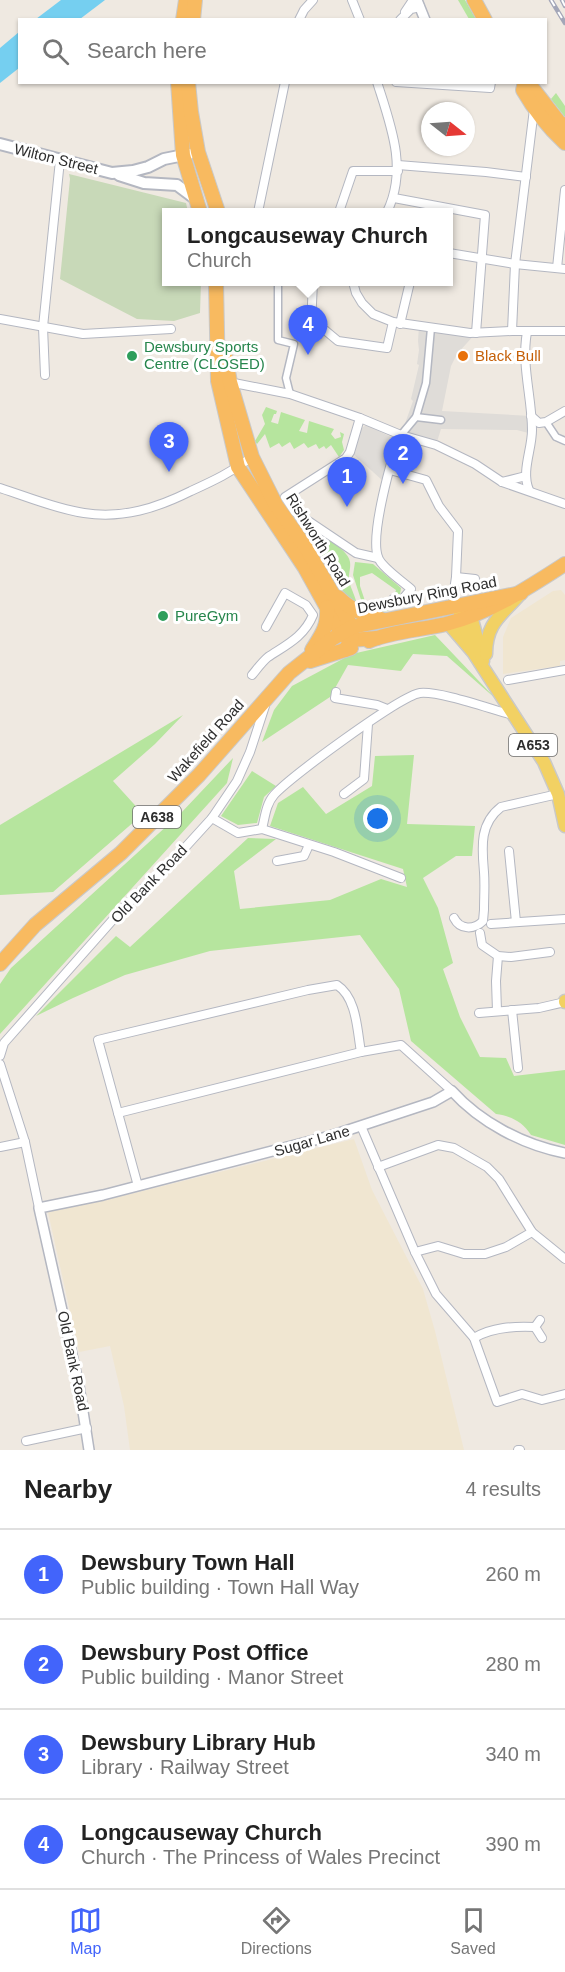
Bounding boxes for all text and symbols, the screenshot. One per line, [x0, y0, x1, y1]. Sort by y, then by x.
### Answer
search box [18, 18, 547, 84]
icon: search [39, 35, 72, 68]
text: Search here [87, 38, 207, 63]
north arrow [421, 102, 475, 156]
street label: Wilton Street [12, 140, 101, 177]
popup [162, 208, 453, 286]
text: Longcauseway Church [187, 223, 428, 248]
text: Church [187, 249, 252, 271]
pin: 4 [288, 306, 328, 355]
place label: Dewsbury Sports Centre (CLOSED) [144, 338, 265, 372]
place label: Black Bull [475, 347, 541, 364]
marker: Dewsbury Sports Centre (CLOSED) [125, 349, 139, 363]
marker: Black Bull [456, 349, 470, 363]
pin: 3 [150, 422, 188, 472]
pin: 2 [384, 434, 422, 484]
pin: 1 [328, 458, 366, 507]
street label: Rishworth Road [283, 490, 354, 589]
street label: Dewsbury Ring Road [356, 573, 498, 616]
place label: PureGym [175, 607, 238, 624]
marker: PureGym [156, 609, 170, 623]
street label: Wakefield Road [164, 696, 247, 785]
road number: A653 [509, 734, 557, 756]
your location [363, 804, 392, 833]
road number: A638 [133, 806, 181, 828]
street label: Old Bank Road [107, 841, 190, 926]
street label: Sugar Lane [272, 1122, 351, 1159]
street label: Old Bank Road [55, 1309, 92, 1412]
text: Nearby [24, 1474, 112, 1504]
text: 4 results [465, 1478, 541, 1500]
text: Dewsbury Town Hall [81, 1550, 295, 1575]
text: 1 [38, 1563, 49, 1585]
text: 260 m [485, 1563, 541, 1585]
text: Public building · Town Hall Way [81, 1576, 359, 1598]
text: Dewsbury Post Office [81, 1640, 308, 1665]
text: 2 [38, 1653, 49, 1675]
text: 280 m [485, 1653, 541, 1675]
text: Public building · Manor Street [81, 1666, 343, 1688]
text: Dewsbury Library Hub [81, 1730, 316, 1755]
text: 3 [38, 1743, 49, 1765]
text: 340 m [485, 1743, 541, 1765]
text: Library · Railway Street [81, 1756, 289, 1778]
text: Longcauseway Church [81, 1820, 322, 1845]
text: 4 [38, 1833, 49, 1855]
text: 390 m [485, 1833, 541, 1855]
text: Church · The Princess of Wales Precinct [81, 1846, 440, 1868]
tab: Map [69, 1904, 102, 1958]
tab: Directions [241, 1904, 312, 1958]
tab: Saved [450, 1904, 496, 1958]

